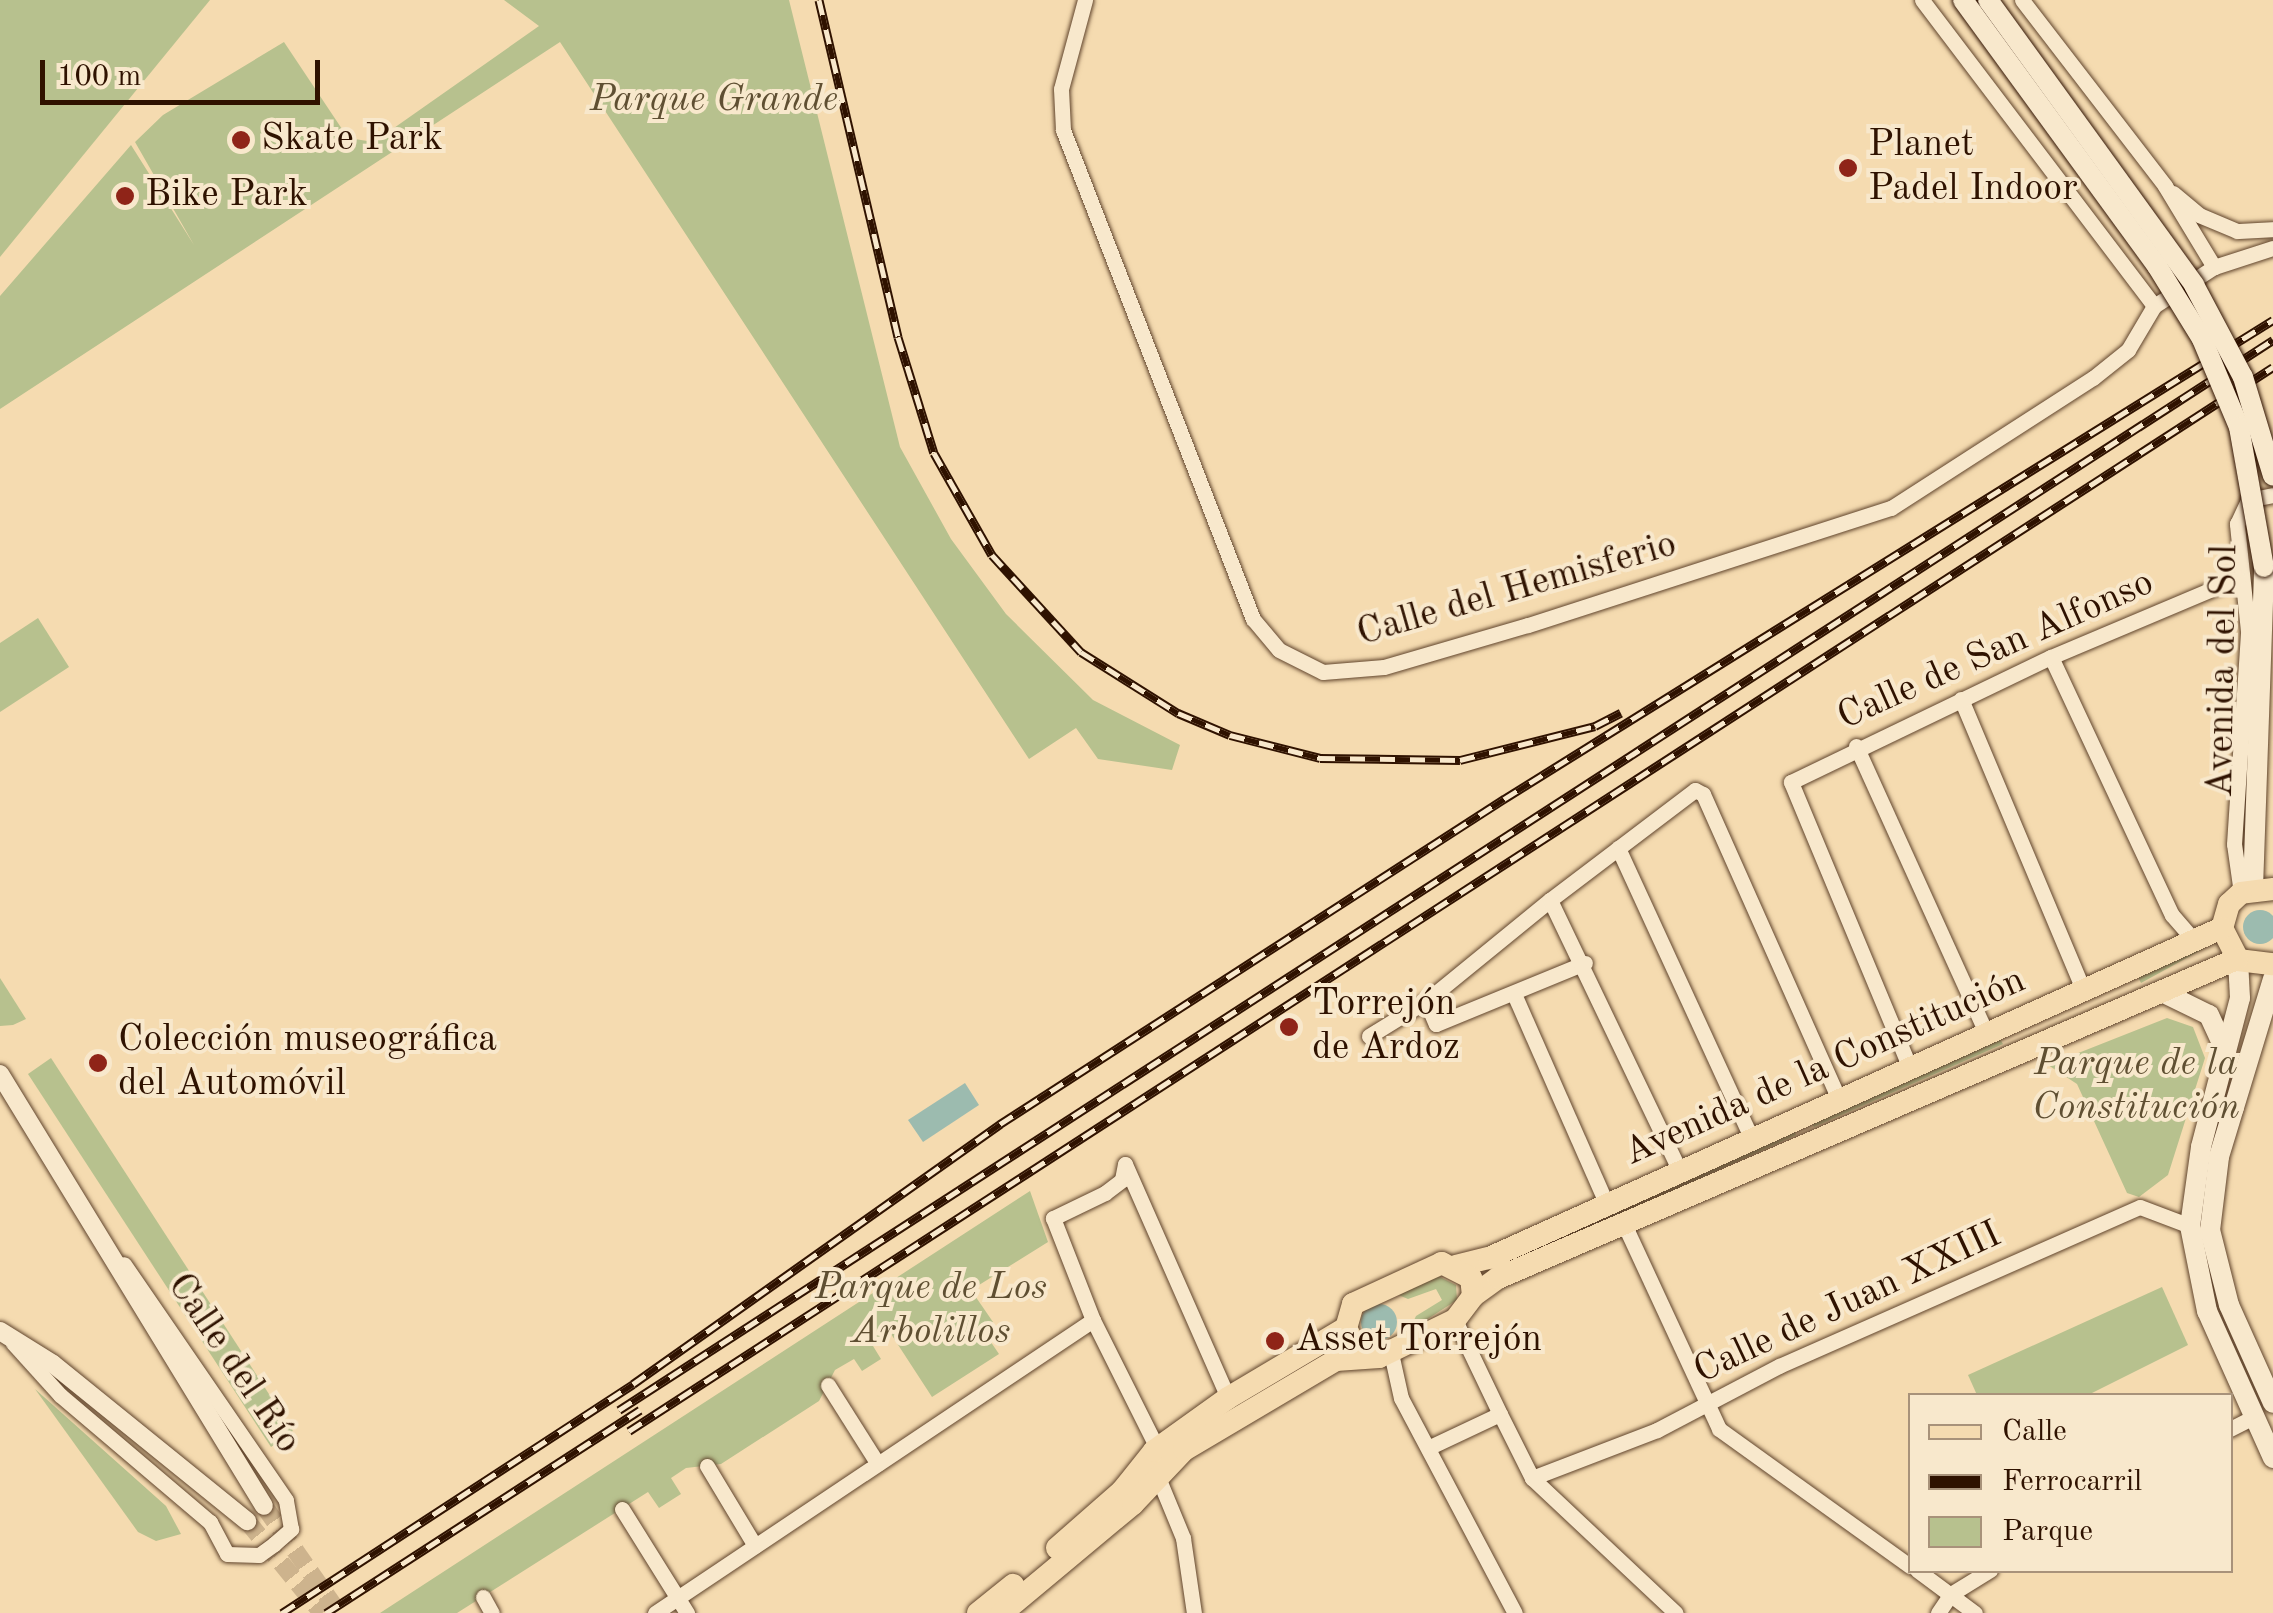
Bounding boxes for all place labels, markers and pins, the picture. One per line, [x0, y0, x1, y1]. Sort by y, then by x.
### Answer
place label: Skate Park [261, 117, 443, 163]
place label: Planet Padel Indoor [1868, 123, 2078, 212]
marker: Skate Park [230, 129, 252, 151]
marker: Planet Padel Indoor [1837, 157, 1859, 179]
place label: Bike Park [145, 173, 308, 219]
marker: Bike Park [114, 185, 136, 207]
place label: Torrejón de Ardoz [1312, 982, 1460, 1072]
marker: Torrejón de Ardoz [1276, 1014, 1302, 1040]
place label: Colección museográfica del Automóvil [118, 1018, 497, 1108]
marker: Colección museográfica del Automóvil [87, 1052, 109, 1074]
place label: Asset Torrejón [1295, 1318, 1542, 1364]
marker: Asset Torrejón [1264, 1330, 1286, 1352]

